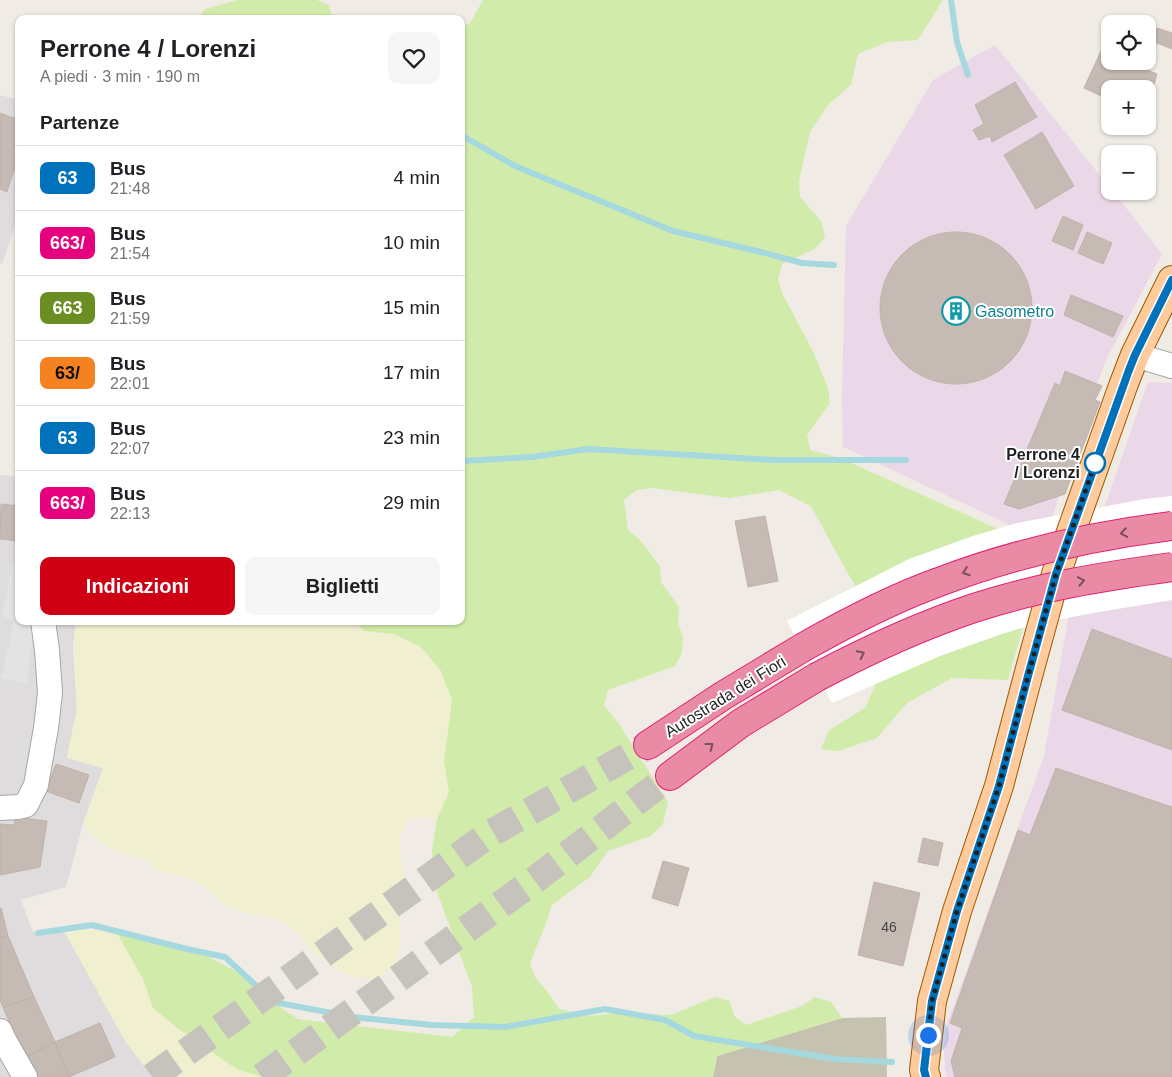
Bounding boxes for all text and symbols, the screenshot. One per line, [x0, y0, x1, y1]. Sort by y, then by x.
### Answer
map controls [1101, 15, 1156, 200]
button: locate [1101, 15, 1156, 70]
button: heart [388, 32, 440, 84]
text: Perrone 4 / Lorenzi [40, 35, 256, 62]
text: A piedi · 3 min · 190 m [40, 68, 200, 85]
button: + [1101, 80, 1156, 135]
text: Partenze [40, 112, 119, 133]
button: − [1101, 145, 1156, 200]
text: Bus [110, 158, 146, 179]
text: 4 min [394, 167, 440, 188]
text: 63 [57, 168, 78, 188]
text: 21:48 [110, 180, 150, 197]
text: Bus [110, 223, 146, 244]
text: 10 min [383, 232, 440, 253]
text: 663/ [50, 233, 85, 253]
text: 21:54 [110, 245, 150, 262]
text: Bus [110, 288, 146, 309]
building icon: Gasometro [941, 296, 971, 326]
text: 15 min [383, 297, 440, 318]
text: 663 [52, 298, 83, 318]
place label: Gasometro [975, 303, 1054, 320]
text: 21:59 [110, 310, 150, 327]
text: Bus [110, 353, 146, 374]
text: 17 min [383, 362, 440, 383]
text: 63/ [55, 363, 80, 383]
text: 22:01 [110, 375, 150, 392]
text: Bus [110, 418, 146, 439]
text: 23 min [383, 427, 440, 448]
text: 63 [57, 428, 78, 448]
text: 22:07 [110, 440, 150, 457]
place label: Perrone 4 / Lorenzi [1006, 446, 1080, 481]
marker: Perrone 4 / Lorenzi [1084, 452, 1106, 474]
text: Bus [110, 483, 146, 504]
text: 29 min [383, 492, 440, 513]
text: 663/ [50, 493, 85, 513]
text: 22:13 [110, 505, 150, 522]
one-way arrow [1119, 527, 1128, 537]
button: Indicazioni [40, 557, 235, 615]
button: Biglietti [245, 557, 440, 615]
one-way arrow [963, 566, 971, 576]
one-way arrow [1076, 577, 1085, 587]
one-way arrow [856, 650, 865, 660]
street label: Autostrada dei Fiori [662, 652, 789, 740]
one-way arrow [704, 744, 713, 752]
house number: 46 [881, 919, 897, 935]
your location [916, 1023, 941, 1048]

